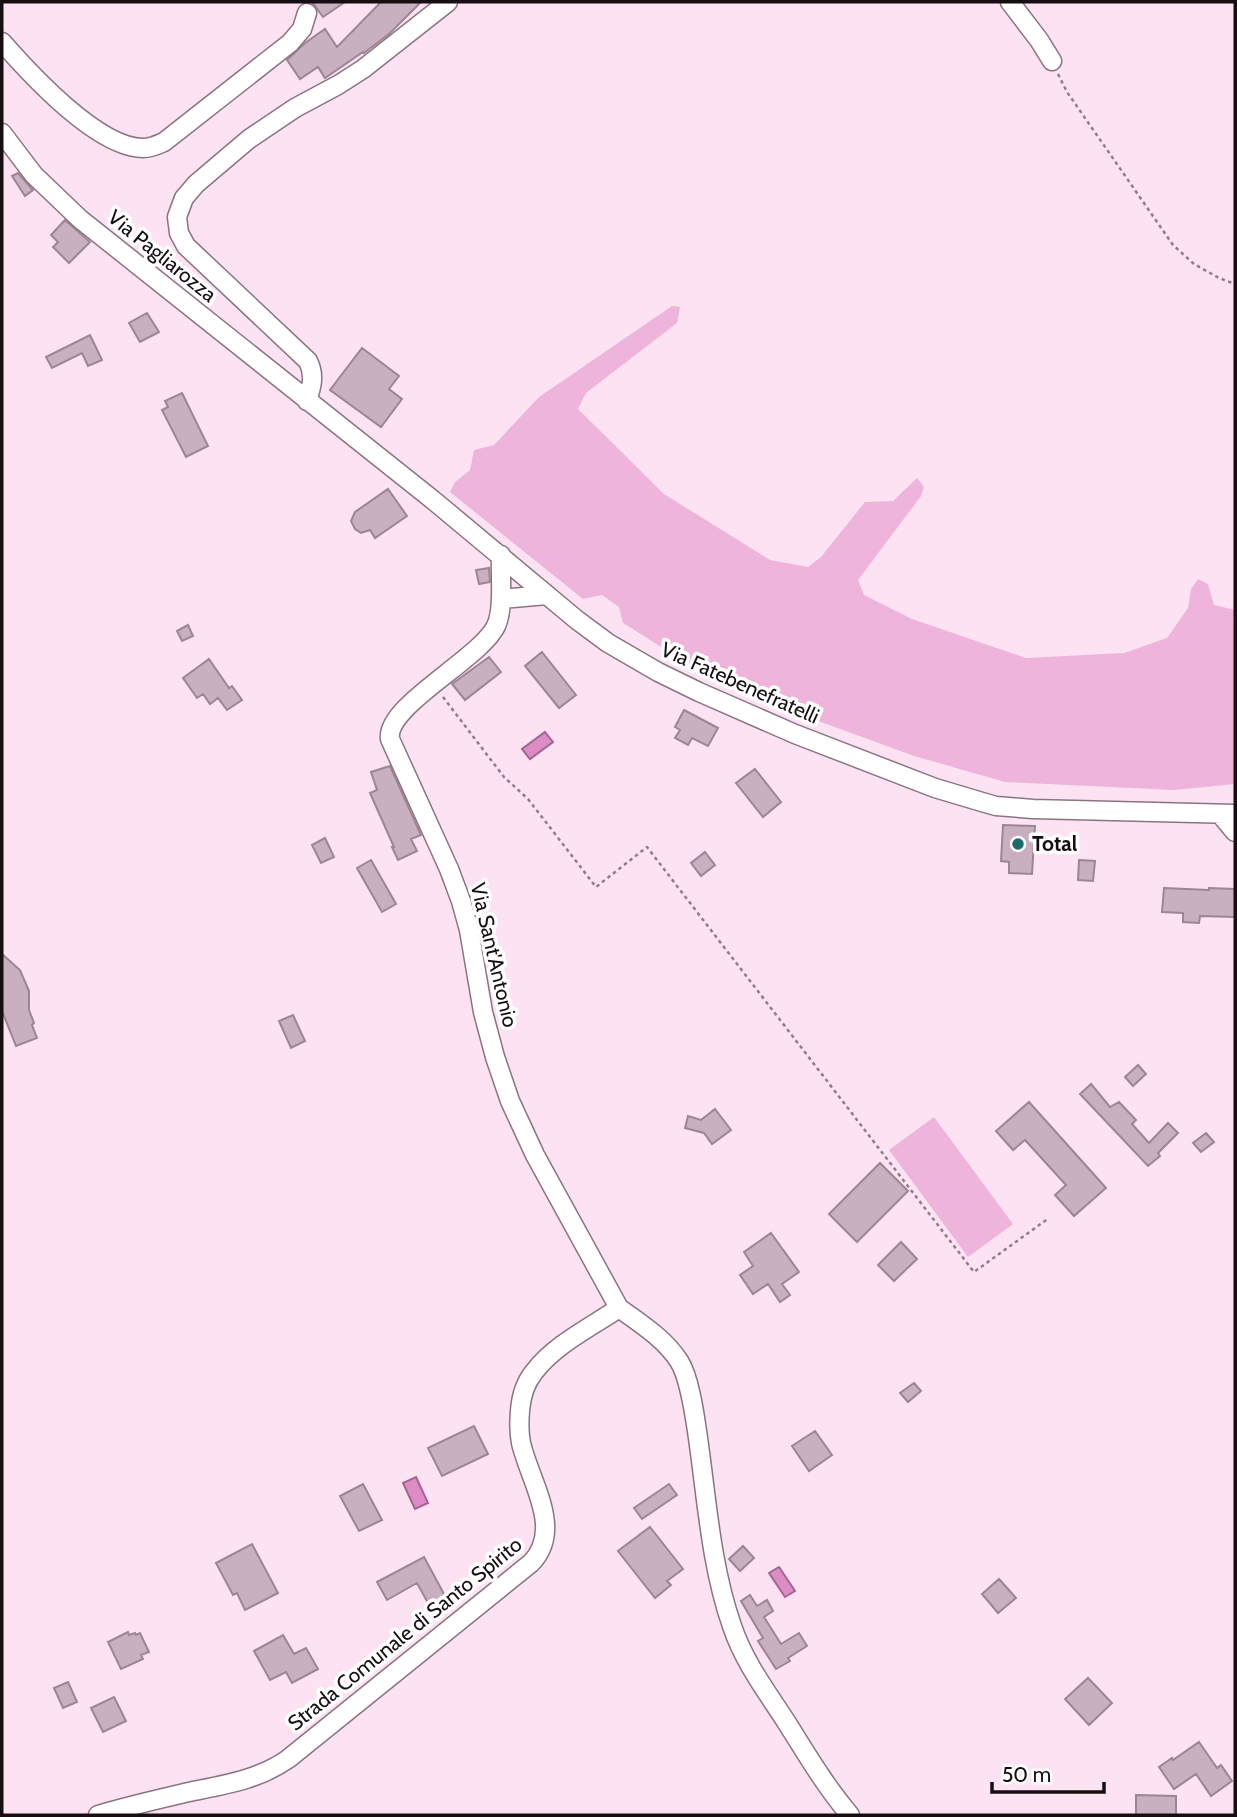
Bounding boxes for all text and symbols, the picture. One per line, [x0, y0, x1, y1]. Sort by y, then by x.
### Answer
street label: Via Pagliarozza [103, 204, 222, 307]
street label: Via Fatebenefratelli [657, 636, 823, 729]
place label: Total [1032, 831, 1078, 856]
marker: Total [1010, 836, 1026, 852]
street label: Via Sant'Antonio [466, 880, 523, 1030]
street label: Strada Comunale di Santo Spirito [283, 1531, 527, 1736]
scale bar [992, 1750, 1104, 1794]
text: 50 m [1002, 1762, 1051, 1787]

